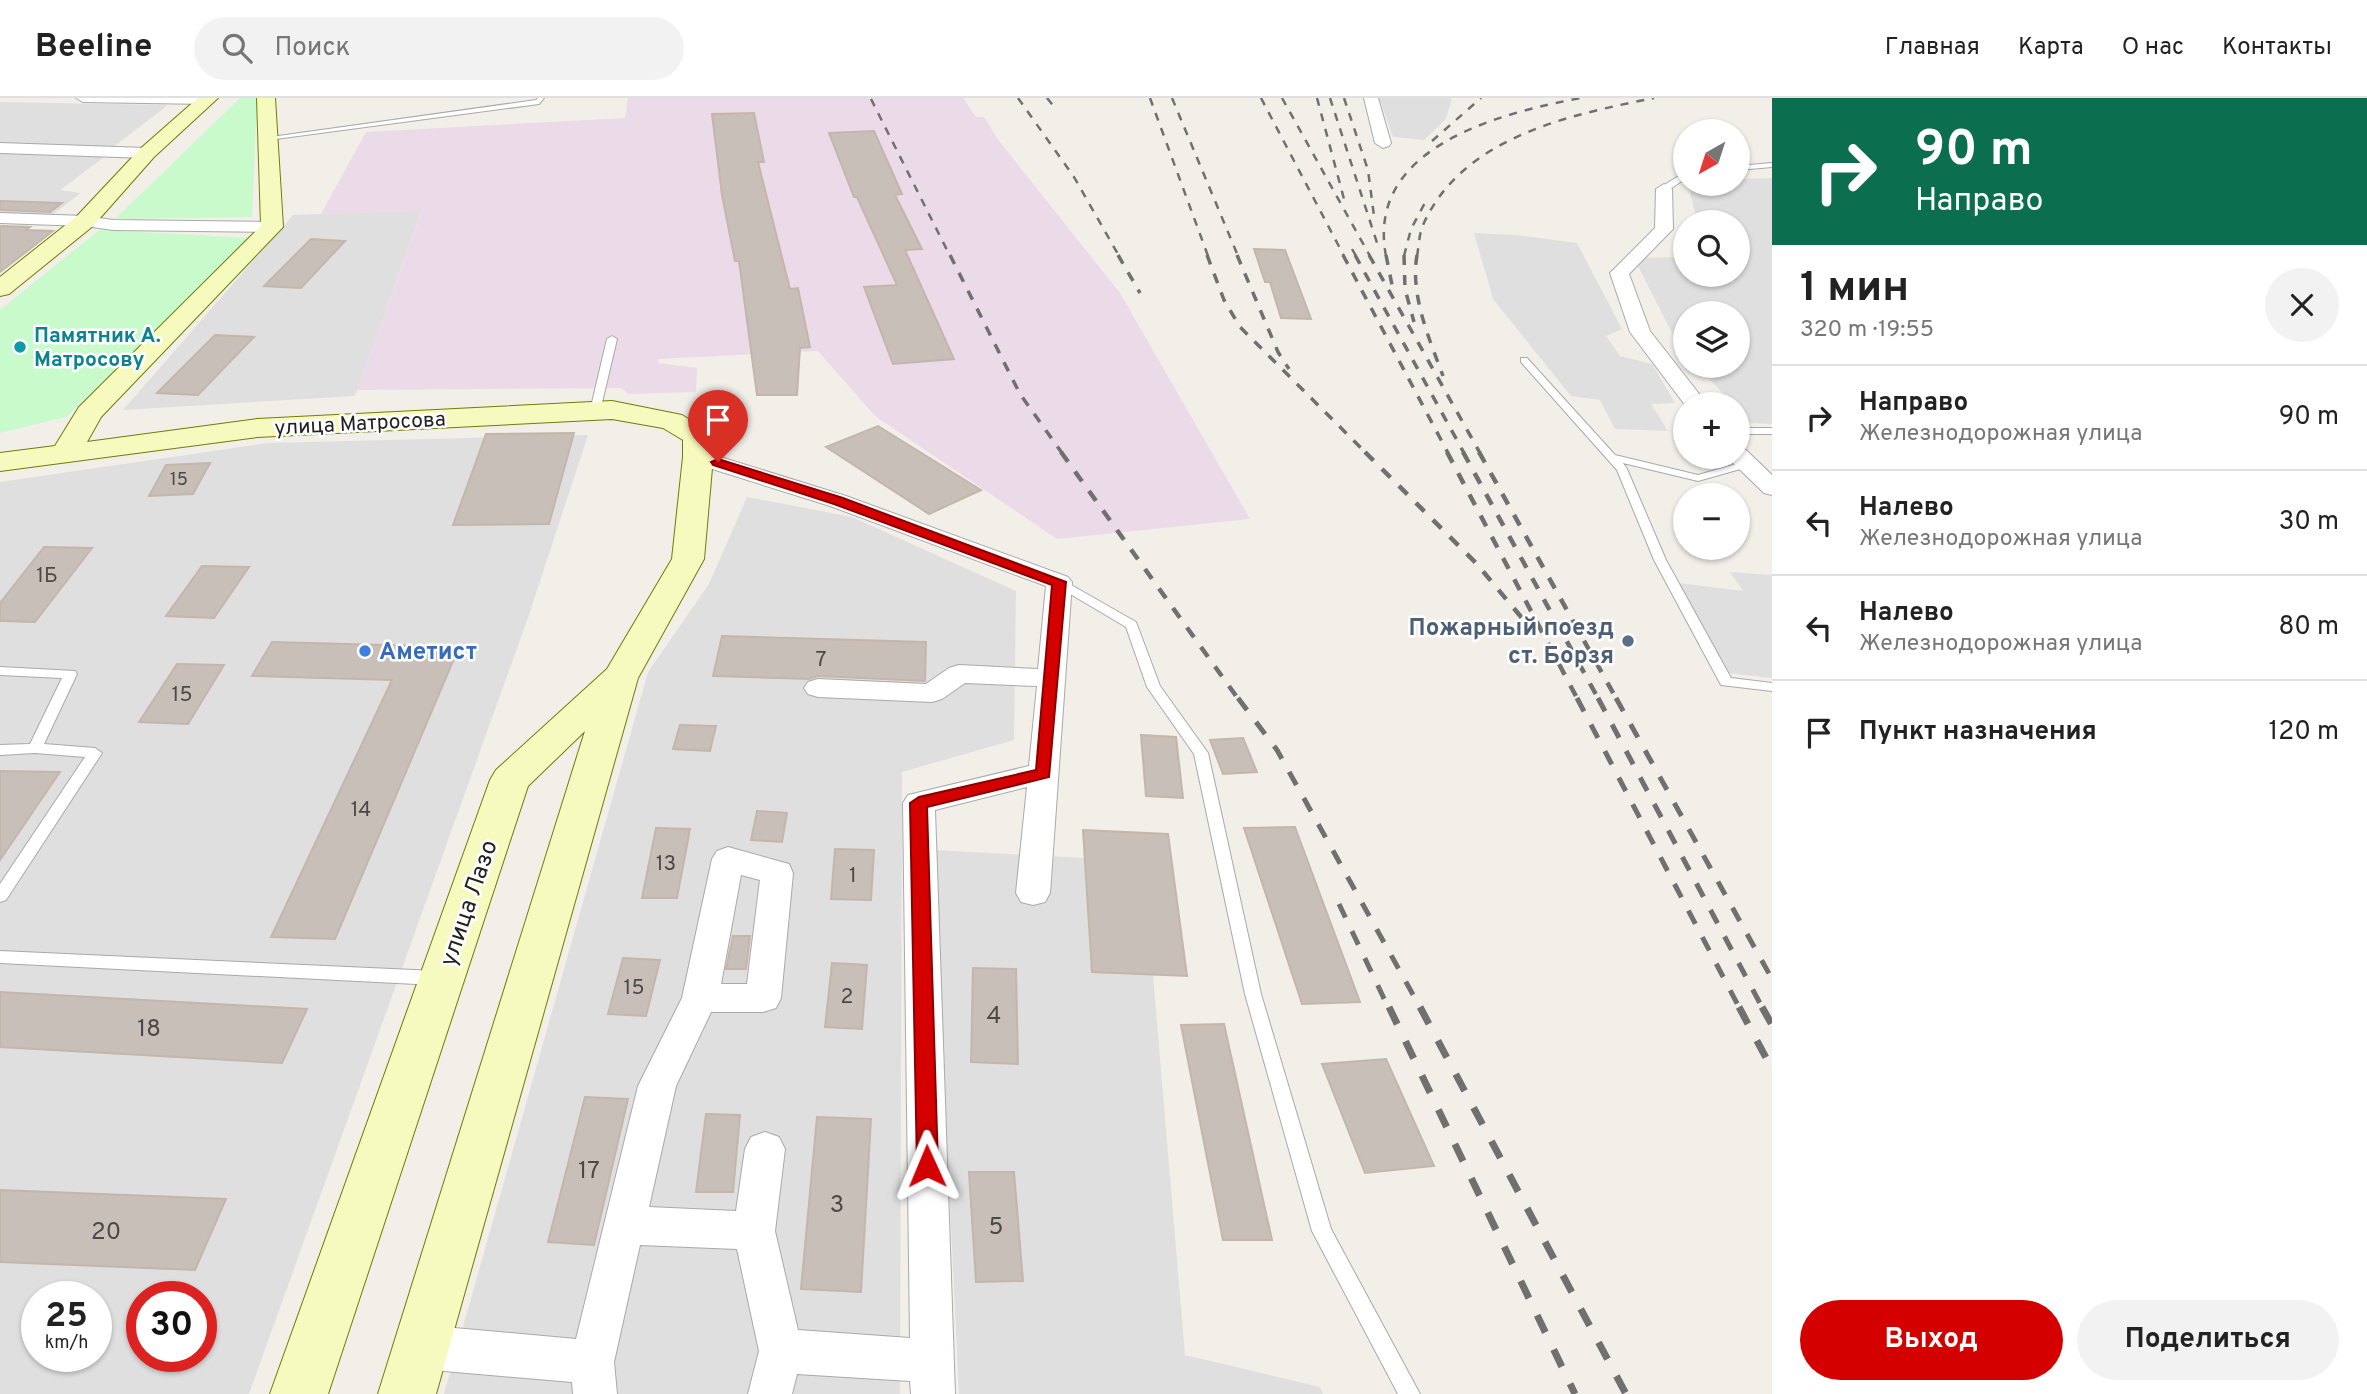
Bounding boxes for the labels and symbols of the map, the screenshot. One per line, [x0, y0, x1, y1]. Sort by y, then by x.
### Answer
north arrow [1673, 119, 1750, 196]
place label: Памятник А. Матросову [34, 323, 161, 374]
marker: Памятник А. Матросову [12, 339, 28, 355]
pin [688, 390, 748, 462]
street label: улица Матросова [274, 407, 446, 442]
house number: 15 [170, 469, 188, 492]
house number: 1Б [36, 563, 58, 590]
place label: Пожарный поезд ст. Борзя [1409, 614, 1614, 672]
marker: Пожарный поезд ст. Борзя [1620, 633, 1636, 649]
place label: Аметист [379, 638, 477, 668]
marker: Аметист [357, 643, 373, 659]
house number: 7 [816, 647, 827, 674]
house number: 15 [172, 682, 192, 709]
house number: 14 [351, 797, 371, 824]
street label: улица Лазо [434, 837, 506, 971]
house number: 13 [656, 851, 676, 878]
house number: 1 [849, 863, 857, 890]
house number: 15 [624, 975, 644, 1002]
house number: 2 [841, 984, 853, 1011]
house number: 4 [987, 1002, 1001, 1032]
house number: 18 [137, 1015, 161, 1045]
position arrow [890, 1129, 964, 1203]
house number: 17 [578, 1157, 600, 1187]
house number: 3 [830, 1191, 844, 1221]
house number: 5 [989, 1213, 1003, 1243]
house number: 20 [91, 1218, 121, 1248]
speed limit sign: 30 [126, 1281, 217, 1372]

